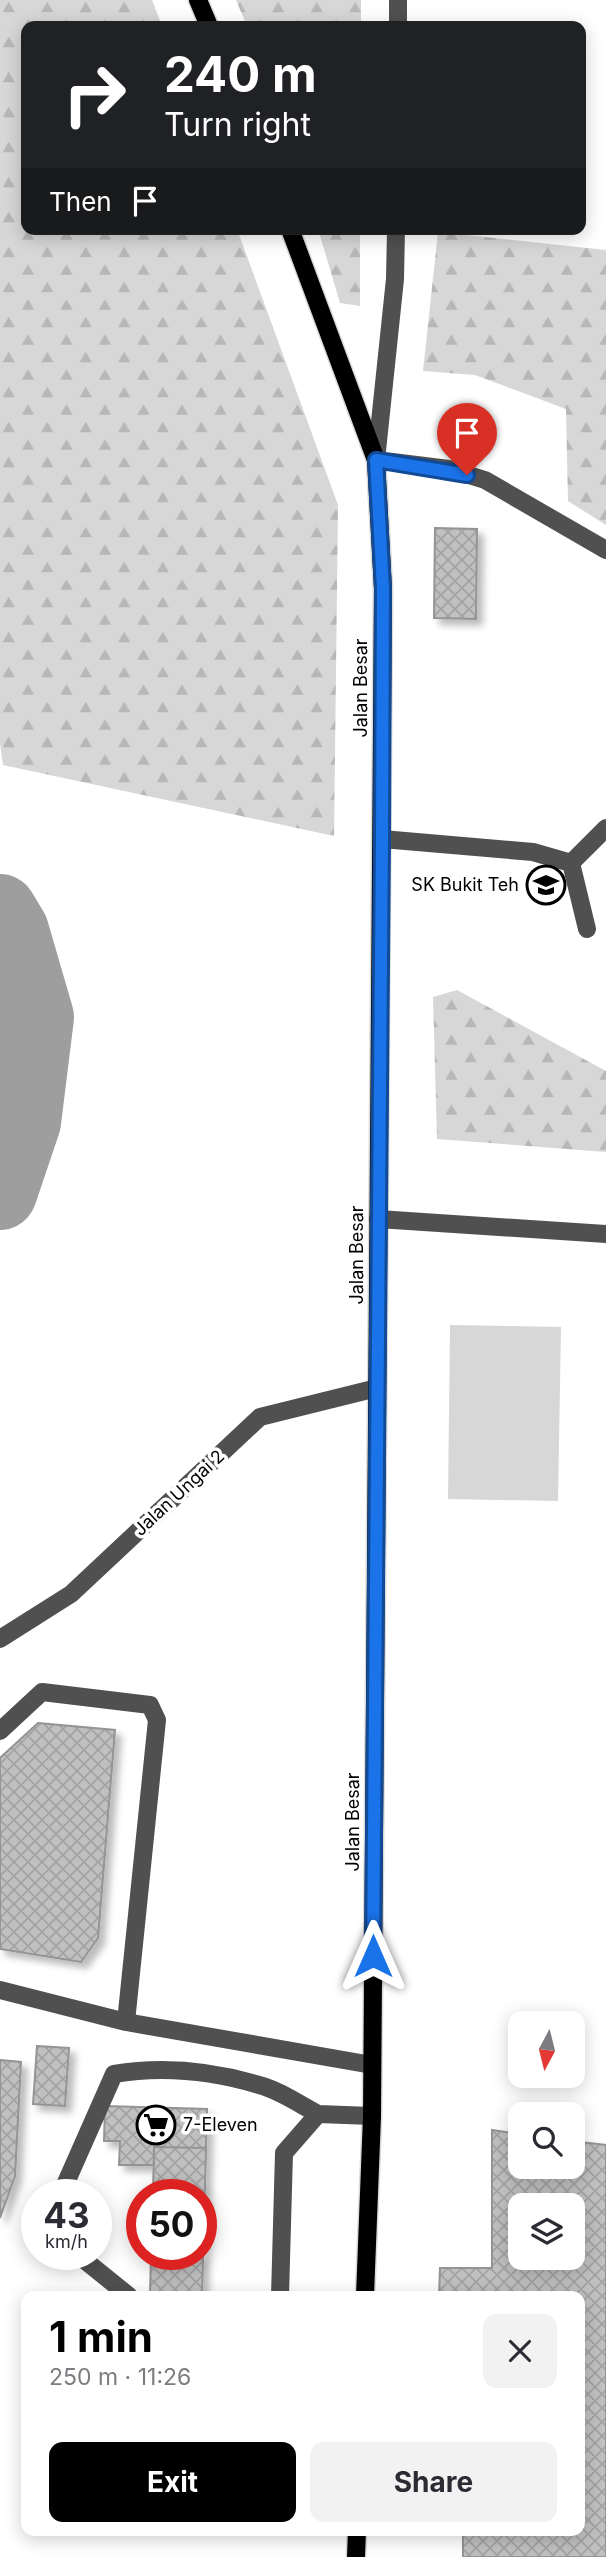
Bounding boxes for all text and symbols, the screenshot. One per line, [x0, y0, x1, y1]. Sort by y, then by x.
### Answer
text: 240 m [164, 45, 317, 104]
icon: right [49, 49, 140, 140]
text: Turn right [164, 105, 311, 144]
icon: arrive [126, 182, 164, 220]
text: Then [49, 186, 112, 217]
pin [437, 403, 497, 475]
icon: arrive [448, 414, 486, 452]
street label: Jalan Besar [350, 638, 371, 738]
school or university icon: SK Bukit Teh [525, 864, 567, 906]
place label: SK Bukit Teh [411, 874, 519, 895]
street label: Jalan Besar [346, 1205, 367, 1305]
street label: Jalan Ungai 2 [129, 1445, 228, 1540]
street label: Jalan Besar [342, 1772, 363, 1872]
position arrow [336, 1919, 410, 1993]
north arrow [508, 2011, 584, 2088]
map controls [508, 2011, 585, 2270]
button: search [508, 2102, 585, 2179]
supermarket icon: 7-Eleven [135, 2104, 177, 2146]
place label: 7-Eleven [183, 2114, 258, 2135]
speed limit sign: 50 [126, 2179, 217, 2270]
button: layers [508, 2193, 585, 2270]
text: 43 [43, 2194, 90, 2236]
text: km/h [45, 2231, 88, 2252]
text: 1 min [49, 2311, 153, 2362]
button: close [483, 2314, 557, 2388]
text: 250 m · 11:26 [49, 2363, 191, 2391]
button: Exit [49, 2442, 296, 2522]
button: Share [310, 2442, 557, 2522]

